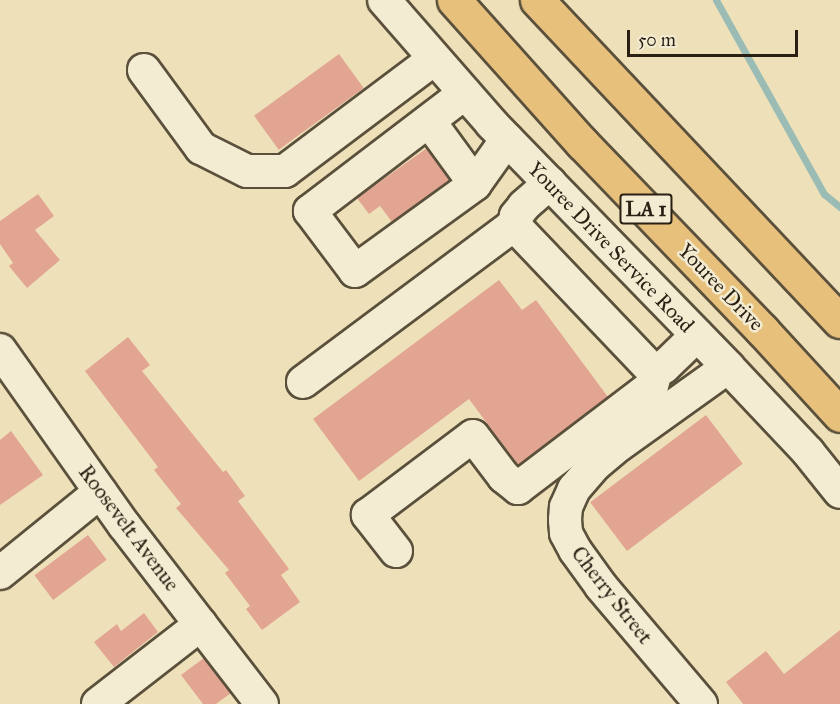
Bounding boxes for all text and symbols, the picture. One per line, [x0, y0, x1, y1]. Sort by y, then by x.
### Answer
scale bar [630, 18, 801, 56]
text: 50 m [638, 29, 676, 51]
street label: Youree Drive Service Road [523, 156, 699, 338]
road number: LA 1 [619, 192, 673, 226]
street label: Youree Drive [673, 238, 769, 336]
street label: Roosevelt Avenue [73, 460, 185, 596]
street label: Cherry Street [566, 541, 658, 649]

